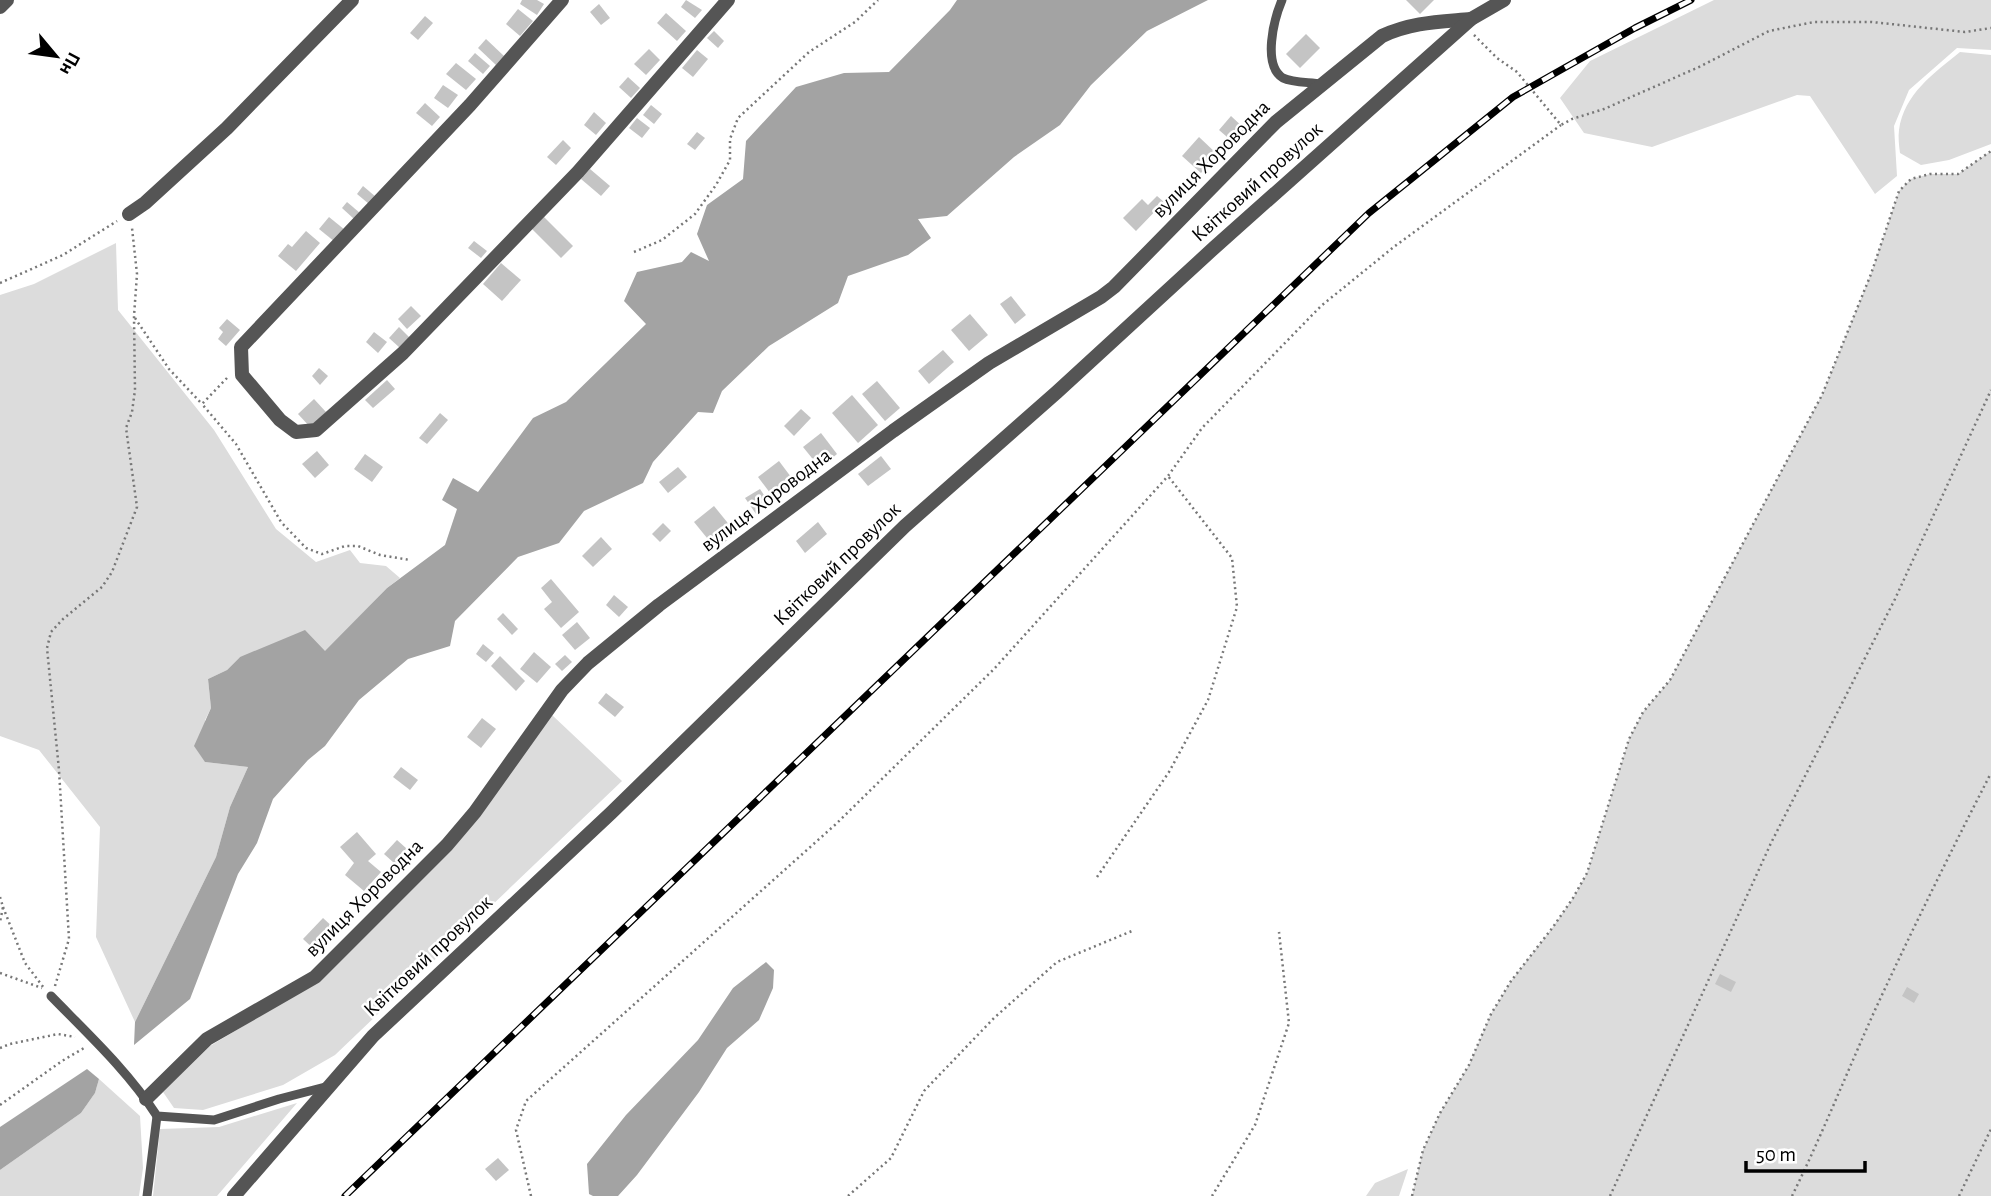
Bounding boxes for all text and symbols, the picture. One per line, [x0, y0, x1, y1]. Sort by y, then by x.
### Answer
north arrow [21, 21, 91, 91]
text: Пн [56, 49, 83, 78]
street label: вулиця Хороводна [1148, 96, 1274, 222]
street label: Квітковий провулок [1188, 118, 1327, 246]
street label: вулиця Хороводна [697, 444, 835, 556]
street label: Квітковий провулок [769, 498, 905, 630]
street label: вулиця Хороводна [301, 835, 427, 961]
street label: Квітковий провулок [360, 891, 497, 1021]
scale bar [1746, 1130, 1865, 1174]
text: 50 m [1756, 1144, 1796, 1165]

